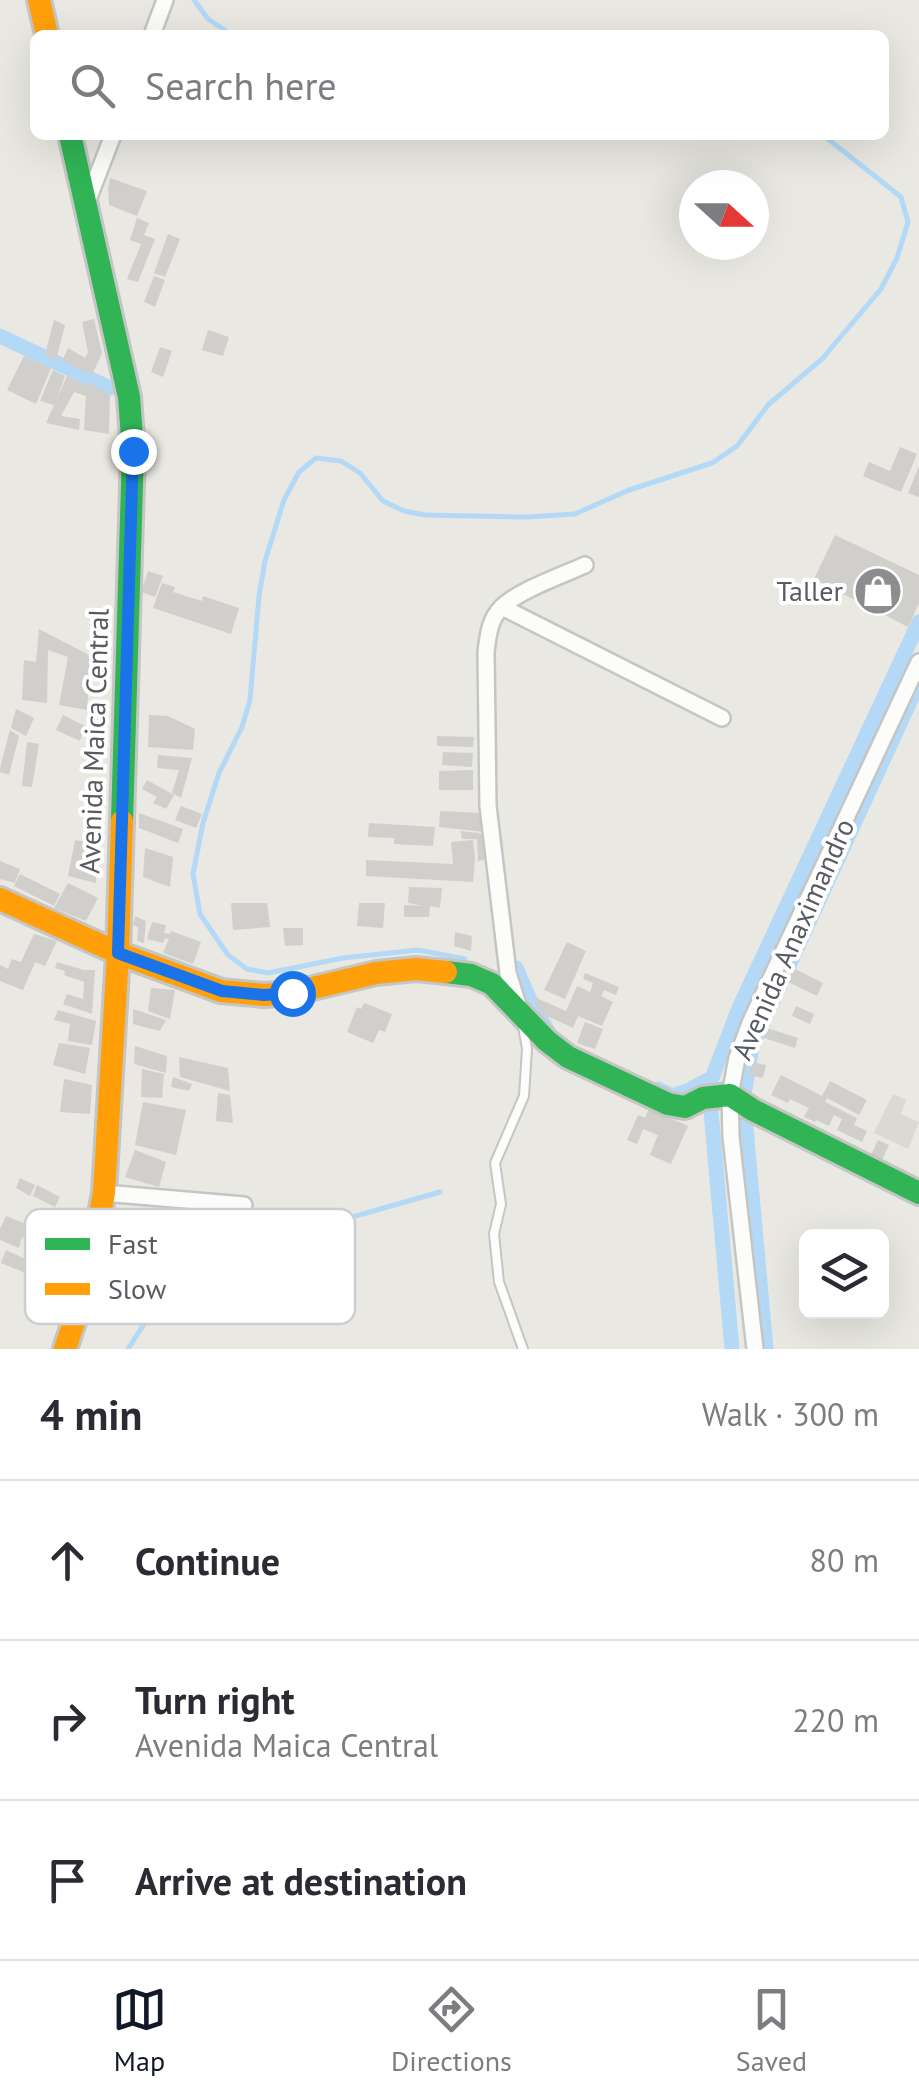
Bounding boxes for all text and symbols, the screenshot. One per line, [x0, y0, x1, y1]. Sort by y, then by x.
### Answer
search box [30, 30, 889, 140]
icon: search [65, 58, 120, 113]
text: Search here [145, 61, 337, 110]
north arrow [679, 170, 769, 260]
route end [111, 429, 157, 475]
shop icon: Taller [852, 565, 904, 617]
place label: Taller [776, 572, 843, 609]
street label: Avenida Maica Central [70, 608, 117, 874]
street label: Avenida Anaximandro [723, 812, 862, 1065]
route start [270, 971, 316, 1017]
legend [25, 1209, 355, 1324]
text: Fast [108, 1225, 158, 1262]
map controls [799, 1229, 889, 1319]
button: layers [799, 1229, 889, 1319]
text: Slow [108, 1270, 167, 1307]
text: 4 min [40, 1387, 142, 1442]
text: Walk · 300 m [702, 1393, 879, 1435]
icon: ahead [40, 1533, 95, 1588]
text: Continue [135, 1536, 280, 1585]
text: 80 m [810, 1539, 879, 1581]
text: Turn right [135, 1675, 295, 1724]
icon: right [40, 1693, 95, 1748]
text: 220 m [792, 1699, 879, 1741]
text: Avenida Maica Central [135, 1724, 438, 1766]
icon: arrive [40, 1853, 95, 1908]
text: Arrive at destination [135, 1856, 467, 1905]
tab: Map [112, 1982, 167, 2079]
tab: Directions [391, 1982, 512, 2079]
tab: Saved [736, 1982, 807, 2079]

